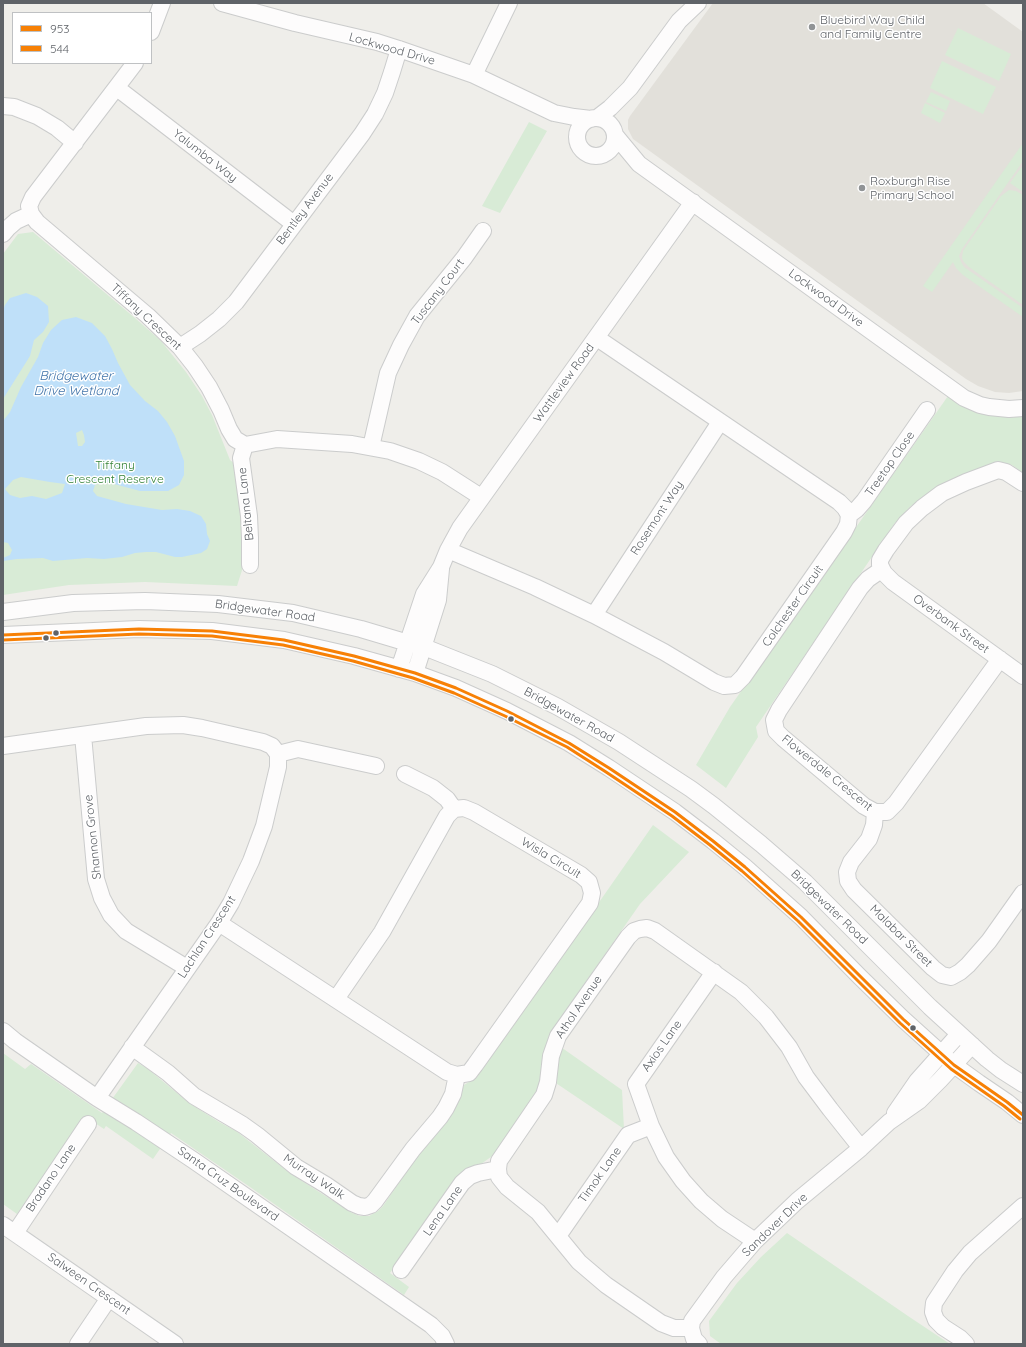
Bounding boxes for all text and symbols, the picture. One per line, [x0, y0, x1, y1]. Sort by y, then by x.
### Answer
legend [12, 12, 152, 64]
place label: Bluebird Way Child and Family Centre [820, 13, 925, 41]
text: 953 [50, 21, 70, 36]
marker: Bluebird Way Child and Family Centre [807, 22, 817, 32]
street label: Lockwood Drive [347, 30, 437, 68]
text: 544 [50, 41, 69, 56]
street label: Yalumba Way [170, 126, 240, 186]
street label: Bentley Avenue [273, 170, 337, 248]
place label: Roxburgh Rise Primary School [870, 174, 954, 202]
marker: Roxburgh Rise Primary School [857, 183, 867, 193]
street label: Tuscany Court [408, 256, 468, 328]
street label: Lockwood Drive [786, 266, 866, 330]
street label: Tiffany Crescent [108, 281, 184, 353]
street label: Wattleview Road [531, 341, 597, 425]
water label: Bridgewater Drive Wetland [33, 368, 119, 399]
street label: Treetop Close [862, 429, 918, 499]
park label: Tiffany Crescent Reserve [66, 458, 164, 486]
street label: Beltana Lane [235, 467, 257, 541]
street label: Rosemont Way [628, 478, 686, 558]
street label: Colchester Circuit [759, 562, 827, 650]
street label: Overbank Street [910, 591, 992, 657]
street label: Bridgewater Road [214, 597, 316, 625]
unlabelled marker [51, 628, 61, 638]
unlabelled marker [41, 633, 51, 643]
street label: Bridgewater Road [521, 684, 617, 746]
unlabelled marker [506, 714, 516, 724]
street label: Flowerdale Crescent [779, 732, 875, 814]
street label: Shannon Grove [81, 794, 105, 880]
street label: Wisla Circuit [518, 834, 584, 882]
street label: Bridgewater Road [788, 867, 870, 947]
street label: Lachlan Crescent [175, 893, 239, 981]
street label: Malabar Street [867, 902, 935, 970]
street label: Athol Avenue [553, 973, 605, 1041]
street label: Axios Lane [639, 1017, 685, 1075]
unlabelled marker [908, 1023, 918, 1033]
street label: Bradano Lane [23, 1141, 79, 1215]
street label: Santa Cruz Boulevard [175, 1144, 281, 1224]
street label: Timok Lane [575, 1144, 625, 1206]
street label: Murray Walk [280, 1151, 348, 1203]
street label: Lena Lane [420, 1183, 466, 1239]
street label: Sandover Drive [739, 1190, 811, 1260]
street label: Salween Crescent [45, 1250, 133, 1318]

